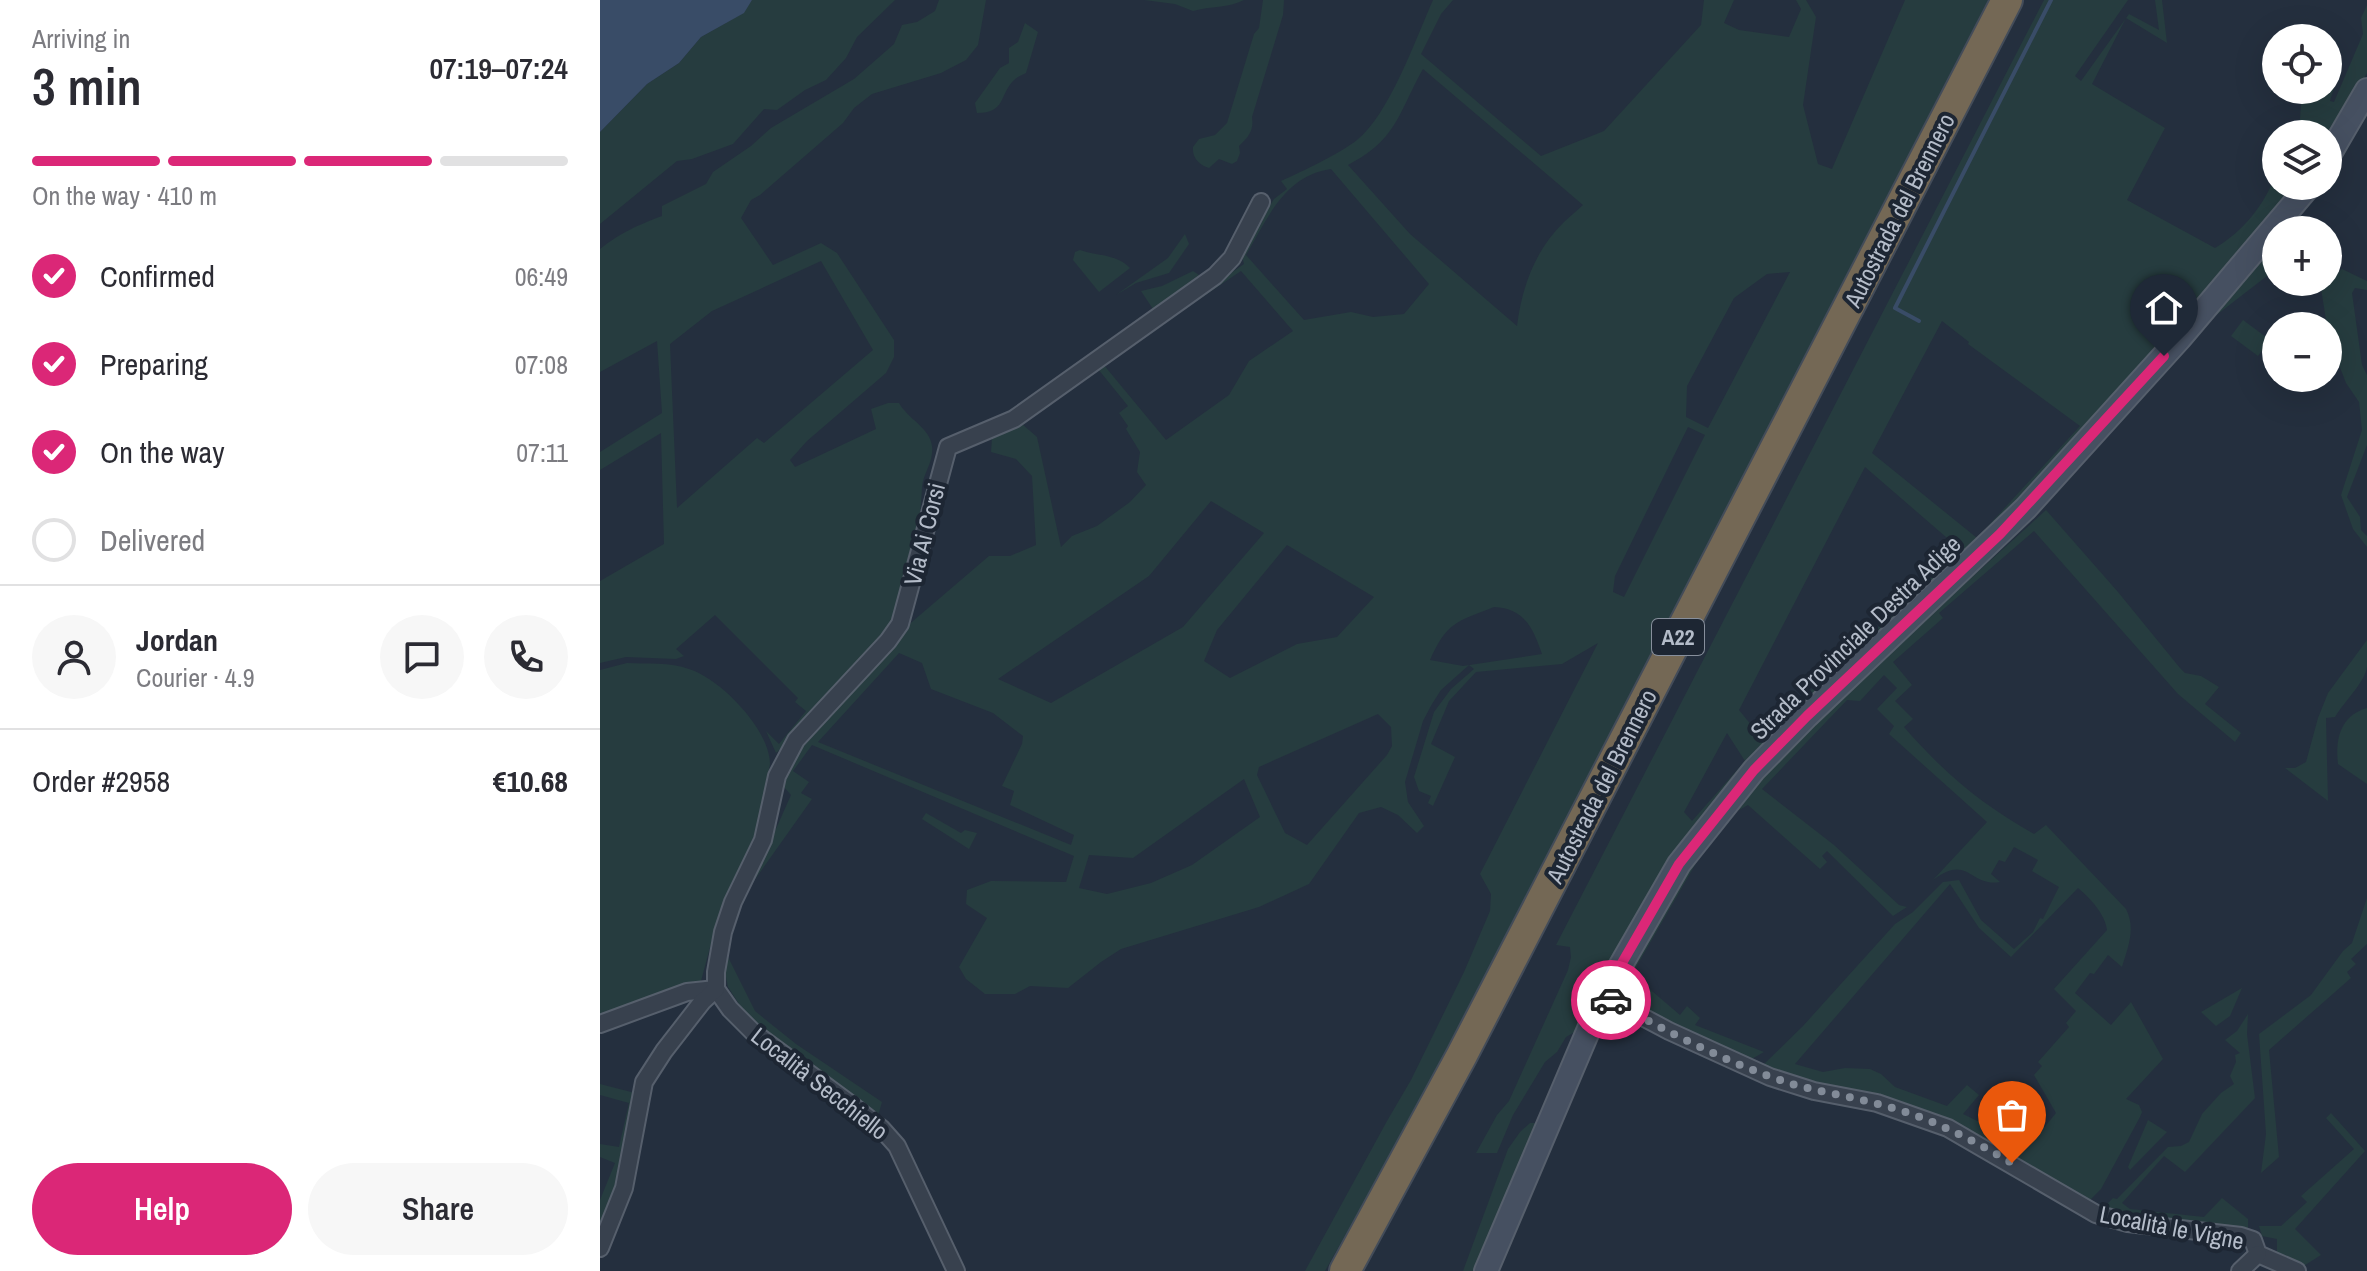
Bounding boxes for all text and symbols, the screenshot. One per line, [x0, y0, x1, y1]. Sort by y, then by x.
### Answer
text: Arriving in [32, 21, 130, 56]
map controls [2262, 24, 2342, 392]
button: locate [2262, 24, 2342, 104]
text: 07:19–07:24 [429, 48, 568, 88]
text: 3 min [32, 51, 142, 121]
street label: Autostrada del Brennero [1836, 108, 1962, 313]
button: layers [2262, 120, 2342, 200]
text: On the way · 410 m [32, 178, 217, 213]
button: + [2262, 216, 2342, 296]
icon: check [32, 254, 76, 298]
text: Confirmed [100, 256, 215, 296]
text: 06:49 [515, 259, 568, 294]
pin [2130, 274, 2198, 356]
icon: home [2142, 286, 2186, 330]
button: − [2262, 312, 2342, 392]
icon: check [32, 342, 76, 386]
text: Preparing [100, 344, 208, 384]
text: 07:08 [515, 347, 568, 382]
icon: check [32, 430, 76, 474]
text: On the way [100, 432, 224, 472]
text: 07:11 [516, 435, 568, 470]
street label: Via Ai Corsi [896, 479, 952, 589]
text: Delivered [100, 520, 205, 560]
street label: Strada Provinciale Destra Adige [1743, 528, 1967, 746]
button: person [32, 615, 116, 699]
button: chat [380, 615, 464, 699]
button: phone [484, 615, 568, 699]
road number: A22 [1652, 619, 1704, 655]
text: Jordan [136, 620, 218, 660]
text: Courier · 4.9 [136, 660, 255, 695]
street label: Autostrada del Brennero [1538, 684, 1664, 889]
text: Order #2958 [32, 761, 170, 801]
text: €10.68 [493, 761, 568, 801]
courier [1571, 960, 1651, 1040]
icon: car [1589, 978, 1633, 1022]
street label: Località Secchiello [745, 1020, 895, 1146]
pin [1978, 1081, 2046, 1163]
icon: bag [1990, 1093, 2034, 1137]
button: Help [32, 1163, 292, 1255]
button: Share [308, 1163, 568, 1255]
street label: Località le Vigne [2097, 1197, 2247, 1257]

